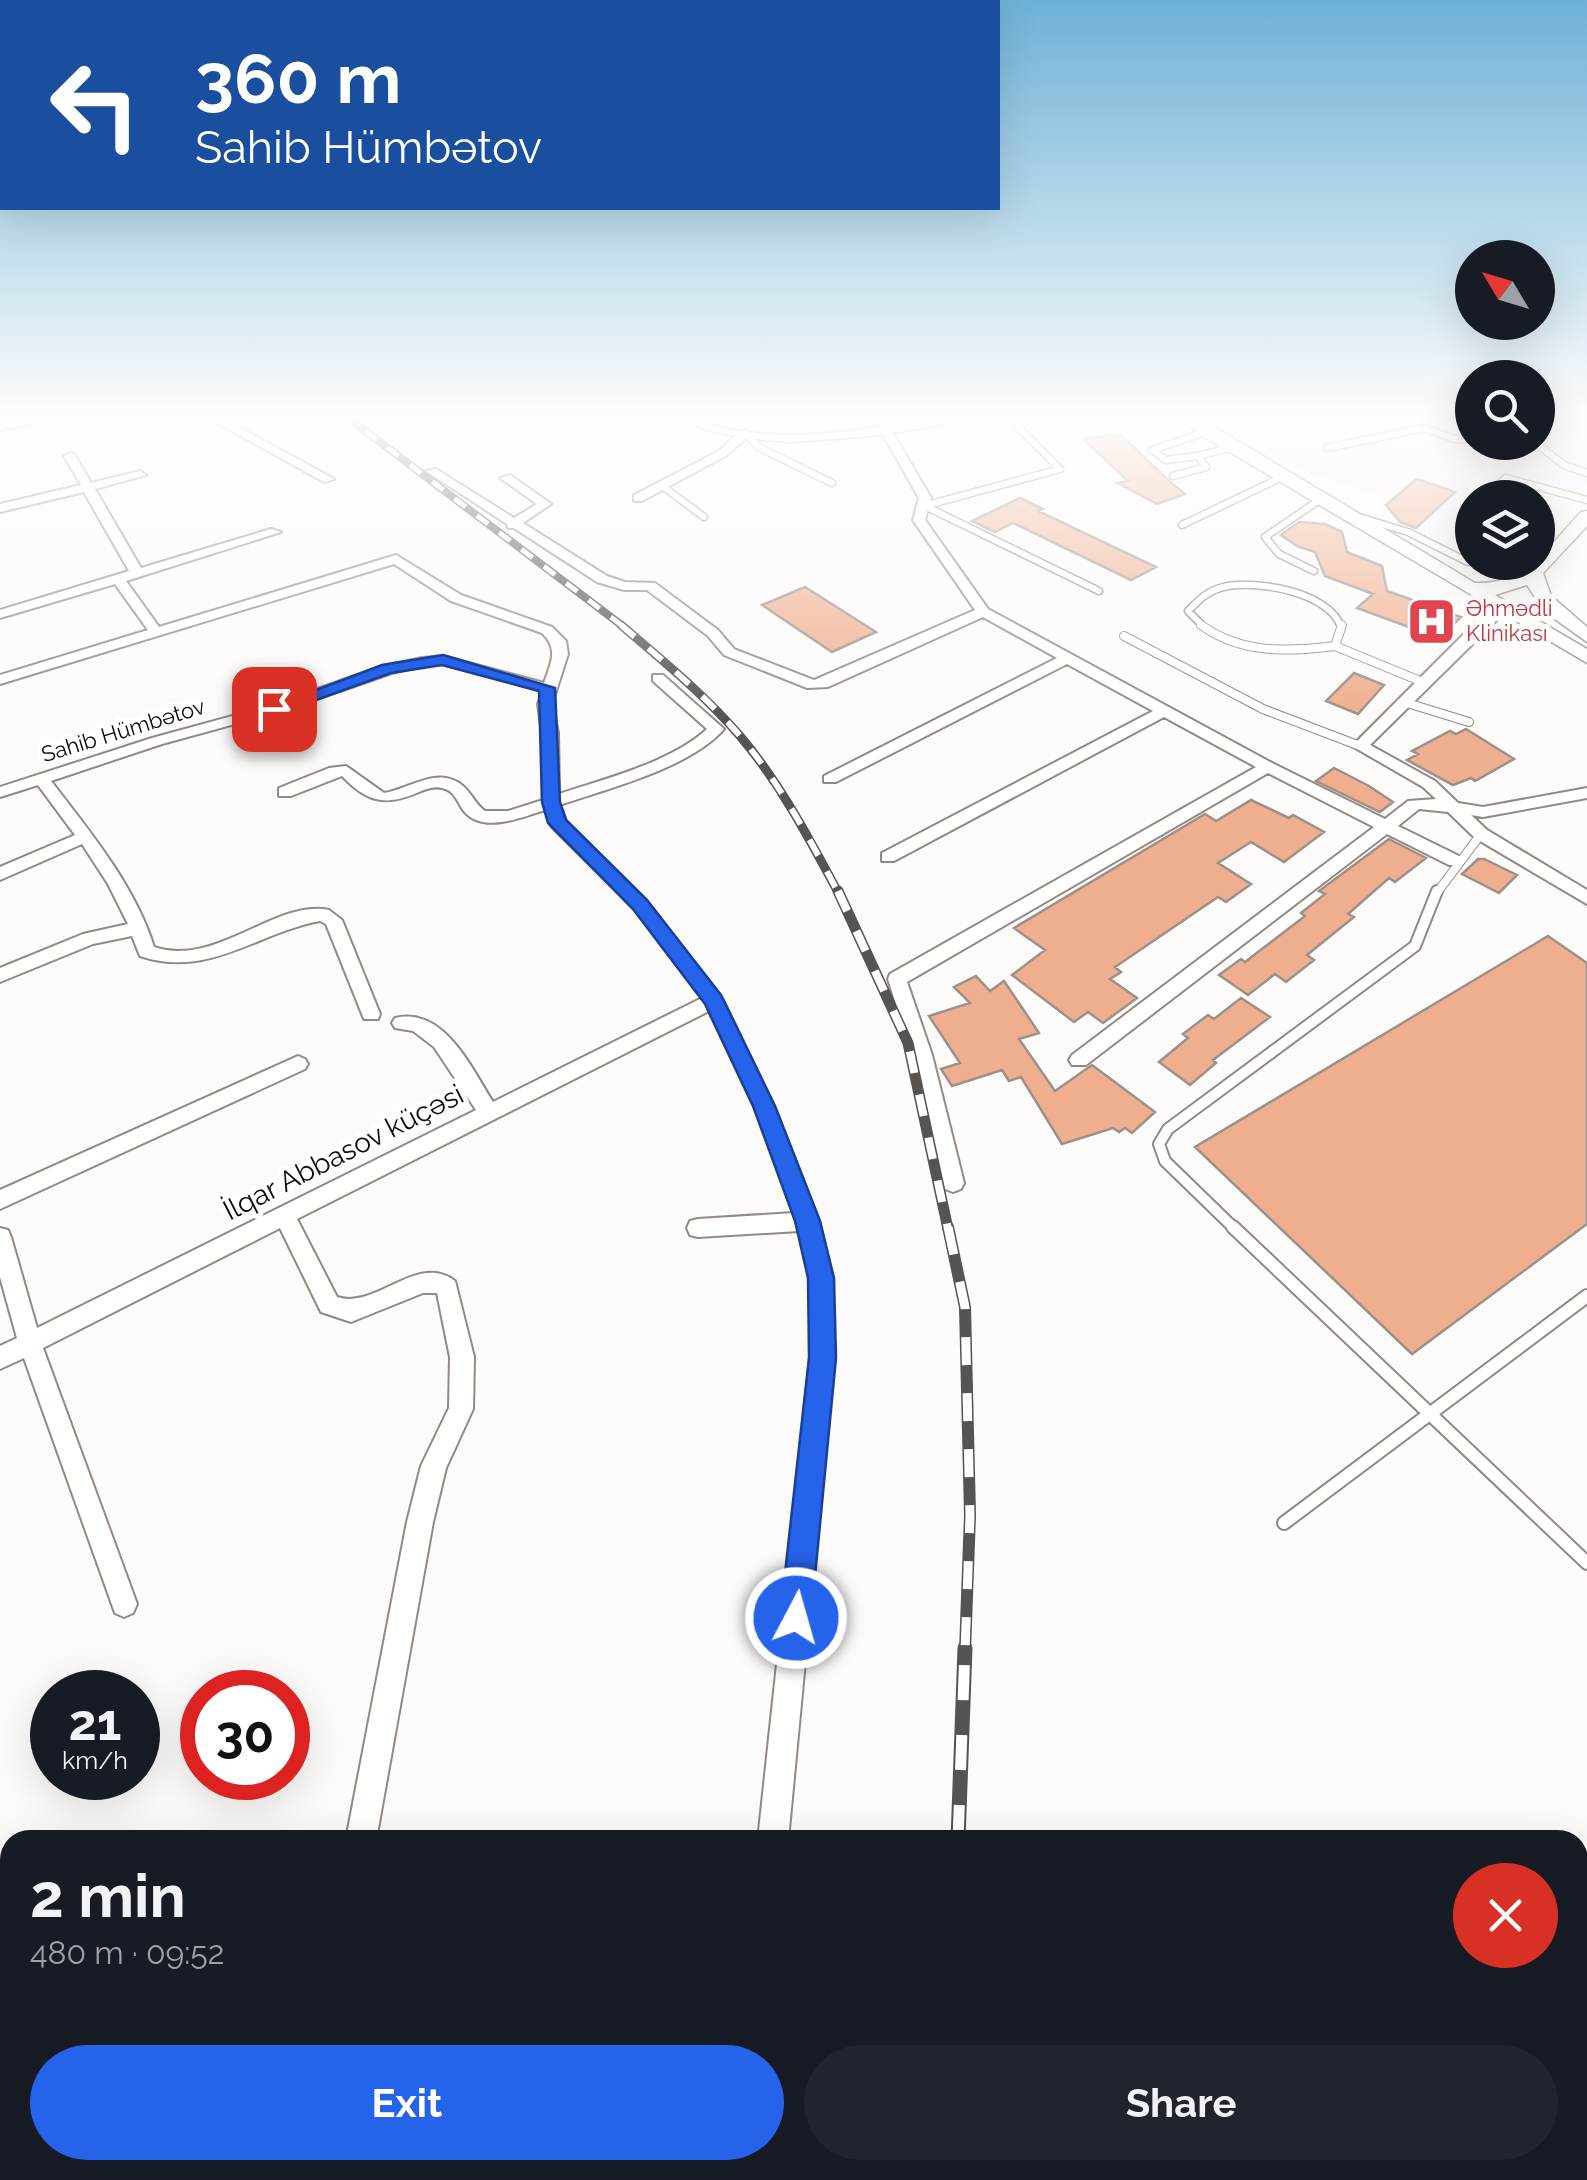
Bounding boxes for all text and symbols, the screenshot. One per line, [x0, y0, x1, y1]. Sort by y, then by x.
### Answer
text: 360 m [195, 37, 402, 119]
icon: left [30, 40, 160, 170]
text: Sahib Hümbətov [195, 121, 542, 174]
north arrow [1455, 240, 1555, 340]
map controls [1455, 240, 1555, 580]
button: search [1455, 360, 1555, 460]
button: layers [1455, 480, 1555, 580]
hospital icon: Əhmədli Klinikası [1405, 595, 1457, 647]
place label: Əhmədli Klinikası [1466, 595, 1553, 646]
pin [232, 667, 317, 752]
icon: arrive [247, 682, 302, 737]
street label: Sahib Hümbətov [38, 693, 208, 767]
street label: İlqar Abbasov küçəsi [218, 1078, 469, 1227]
position arrow [744, 1566, 848, 1670]
speed limit sign: 30 [180, 1670, 310, 1800]
text: 21 [69, 1693, 121, 1752]
text: km/h [62, 1745, 128, 1775]
text: 2 min [30, 1861, 186, 1931]
button: close [1453, 1863, 1558, 1968]
text: 480 m · 09:52 [30, 1934, 224, 1971]
button: Exit [30, 2045, 784, 2160]
button: Share [804, 2045, 1558, 2160]

